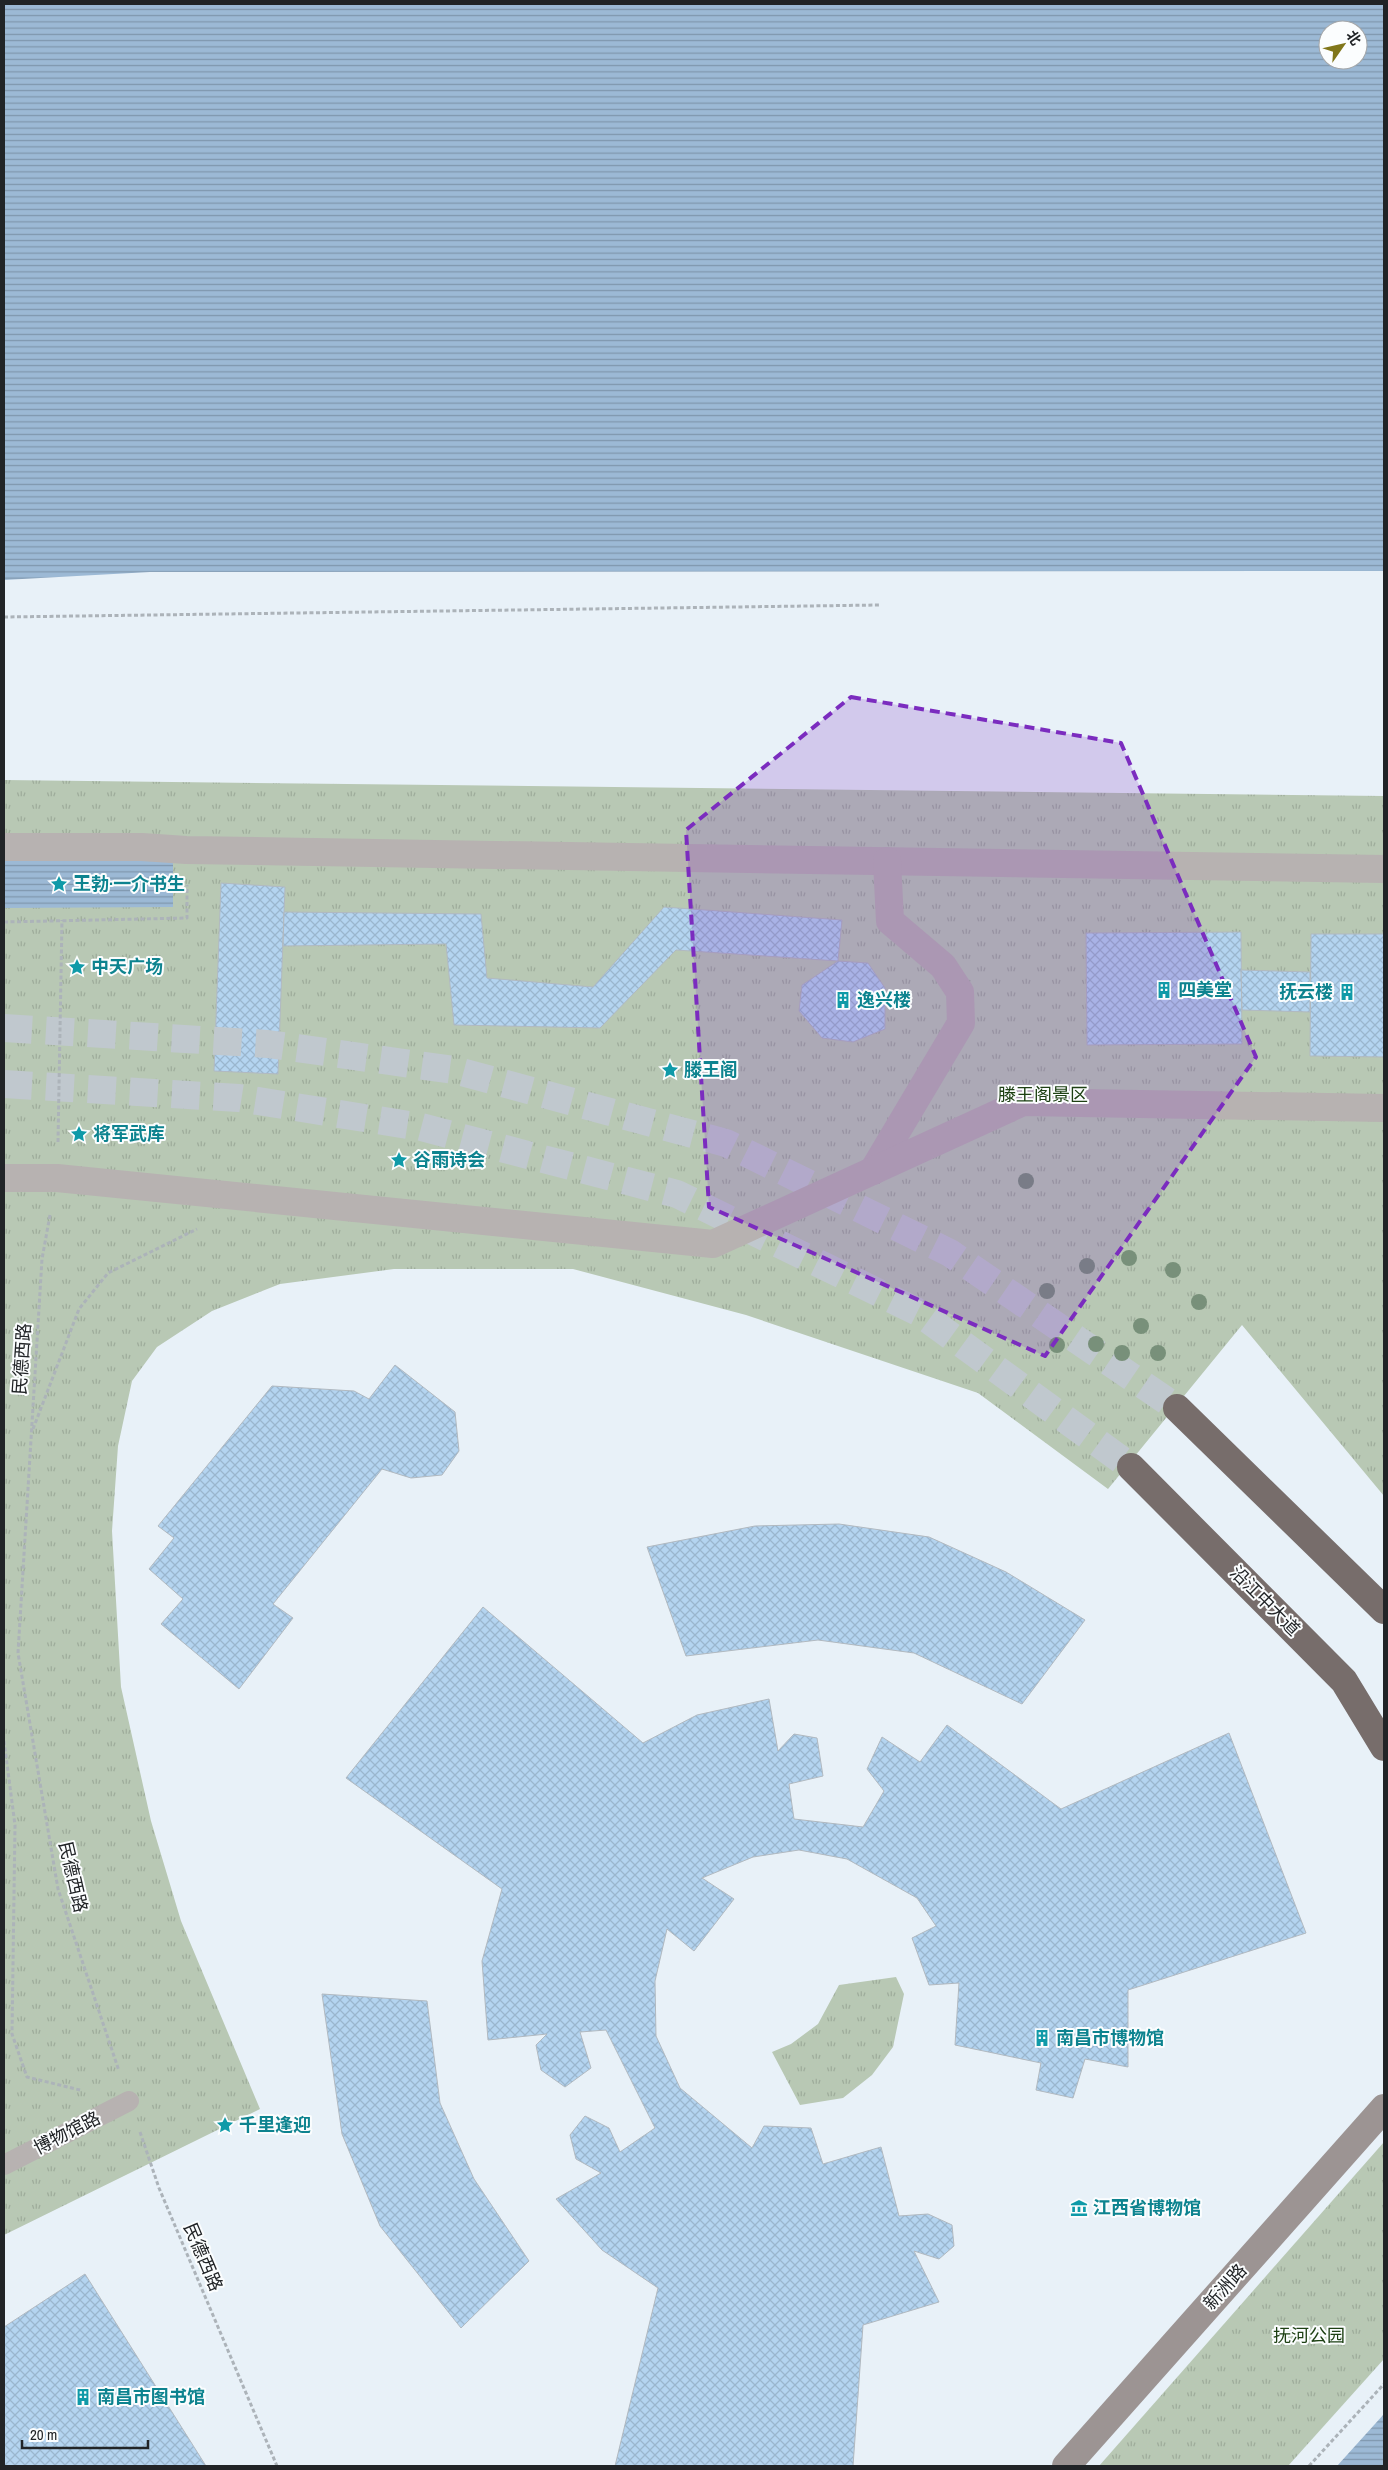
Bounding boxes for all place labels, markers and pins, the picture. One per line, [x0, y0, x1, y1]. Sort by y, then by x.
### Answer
place label: 王勃·一介书生 [73, 871, 185, 896]
place icon: 王勃·一介书生 [49, 874, 69, 894]
place label: 中天广场 [91, 954, 163, 979]
place icon: 中天广场 [67, 957, 87, 977]
place label: 四美堂 [1178, 977, 1232, 1002]
place label: 抚云楼 [1279, 979, 1333, 1004]
building icon: 四美堂 [1154, 980, 1174, 1000]
building icon: 抚云楼 [1337, 982, 1357, 1002]
place label: 逸兴楼 [857, 987, 911, 1012]
building icon: 逸兴楼 [833, 990, 853, 1010]
place label: 滕王阁 [684, 1057, 738, 1082]
place icon: 滕王阁 [660, 1060, 680, 1080]
place label: 将军武库 [93, 1121, 165, 1146]
place icon: 将军武库 [69, 1124, 89, 1144]
place label: 谷雨诗会 [413, 1147, 485, 1172]
place icon: 谷雨诗会 [389, 1150, 409, 1170]
place label: 南昌市博物馆 [1056, 2025, 1164, 2050]
building icon: 南昌市博物馆 [1032, 2028, 1052, 2048]
place label: 千里逢迎 [239, 2112, 311, 2137]
place icon: 千里逢迎 [215, 2115, 235, 2135]
place label: 江西省博物馆 [1093, 2195, 1201, 2220]
museum icon: 江西省博物馆 [1069, 2198, 1089, 2218]
place label: 南昌市图书馆 [97, 2384, 205, 2409]
building icon: 南昌市图书馆 [73, 2387, 93, 2407]

